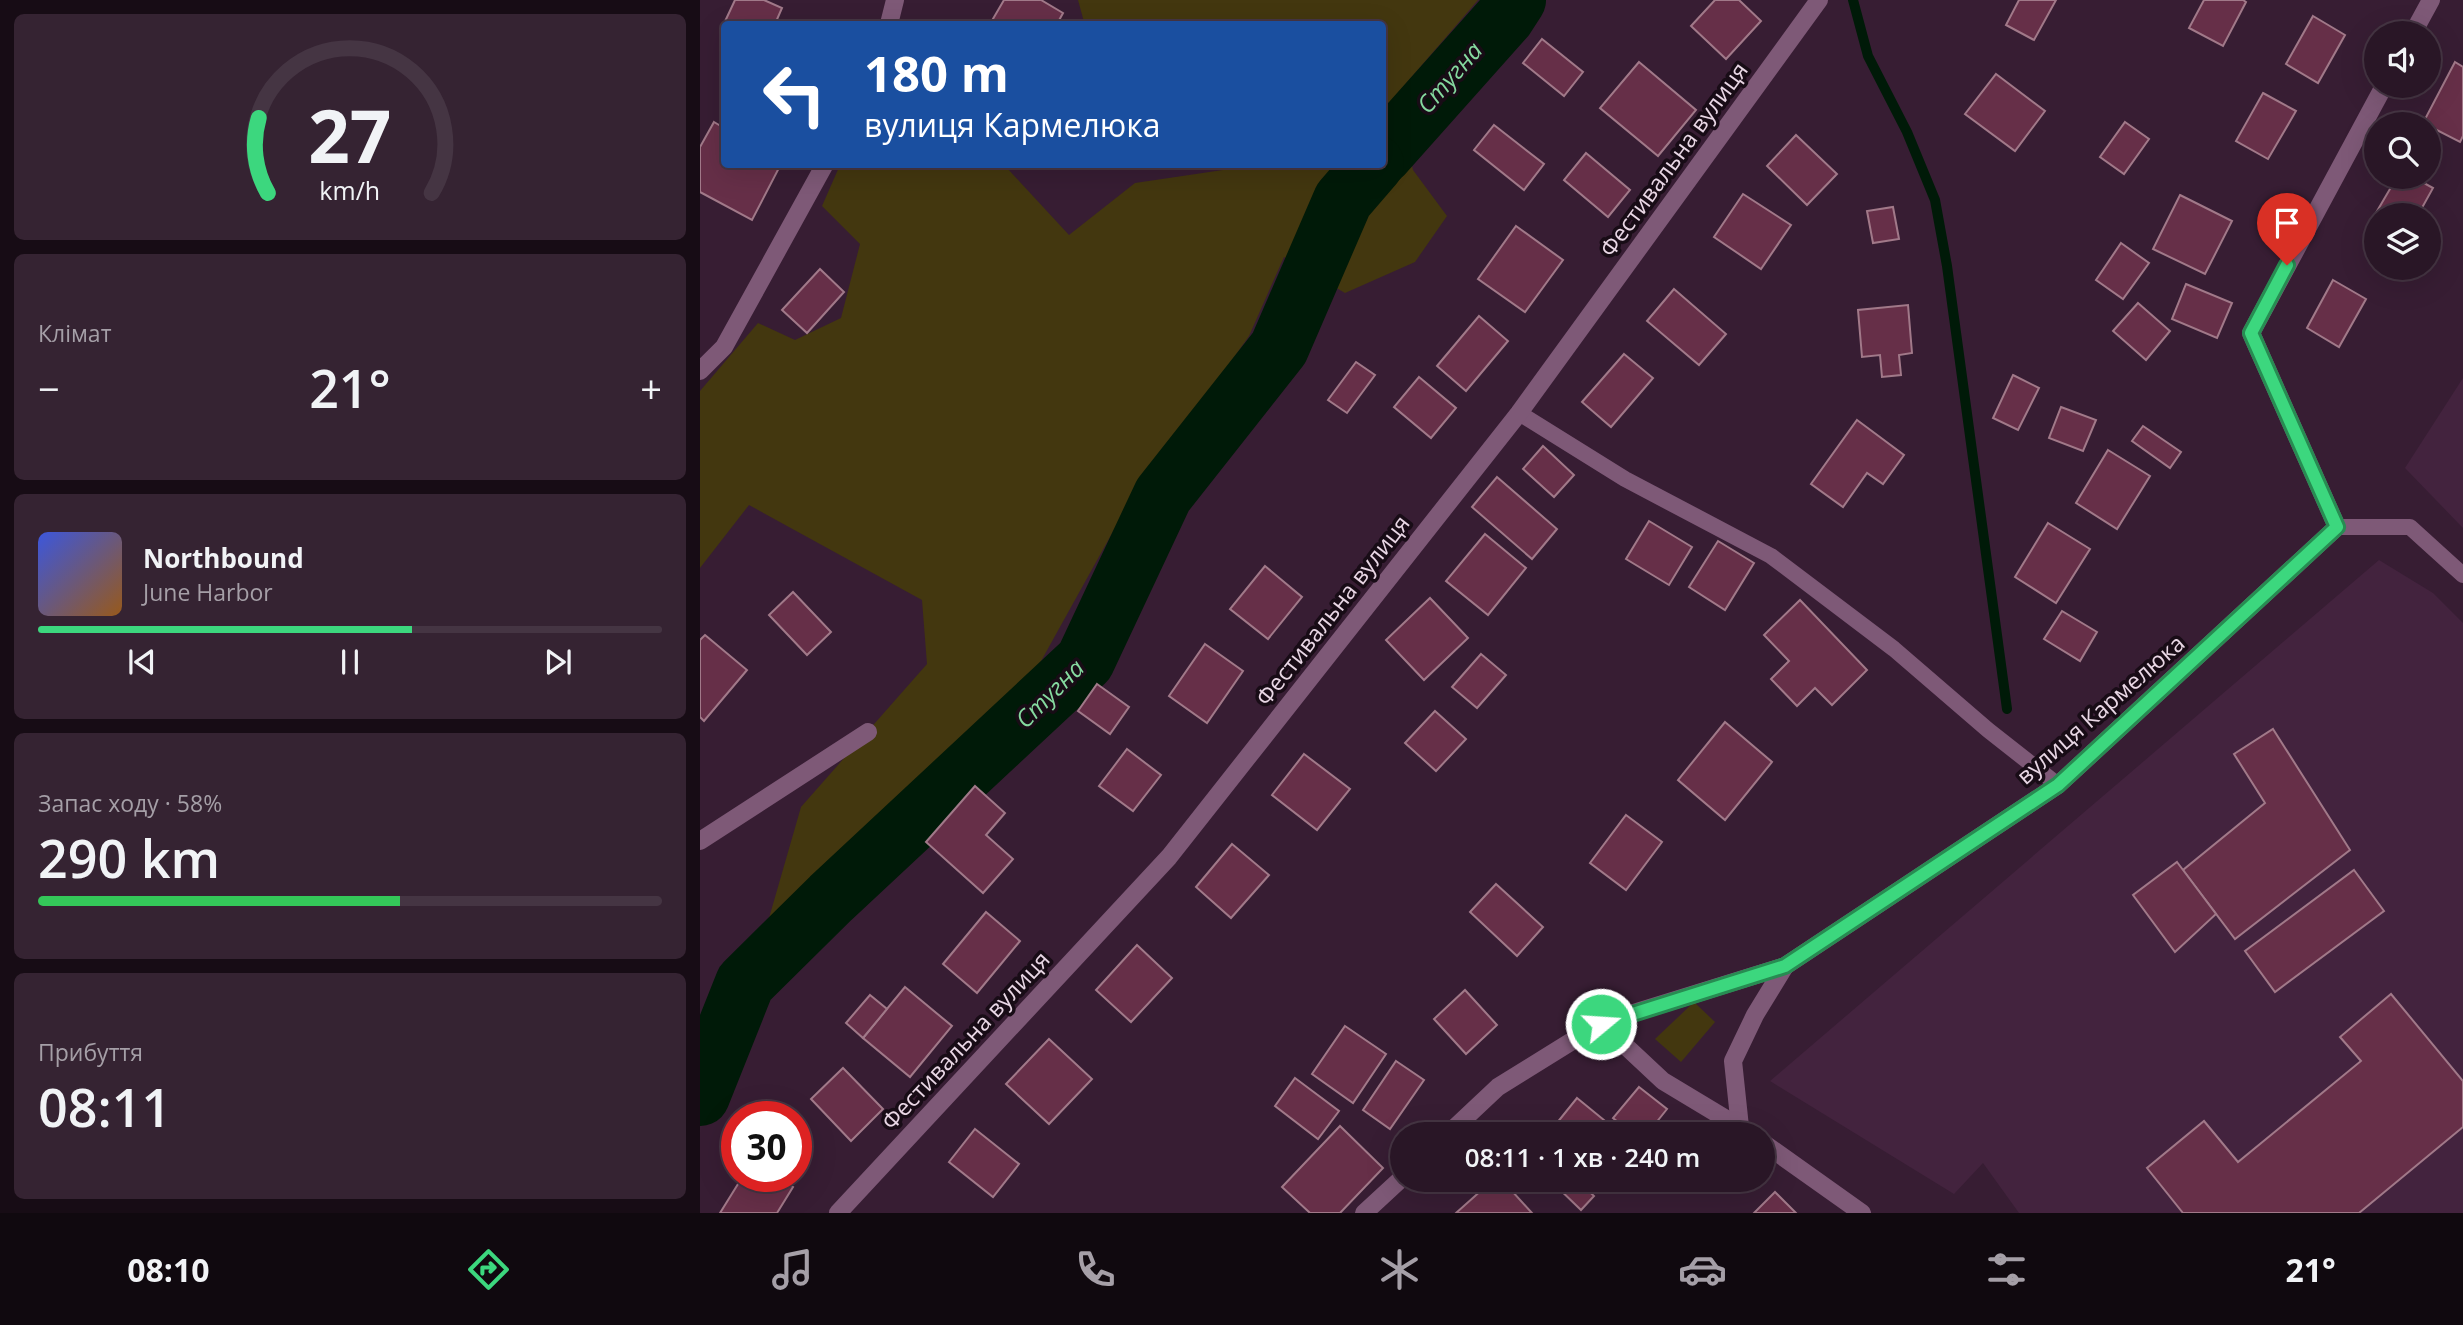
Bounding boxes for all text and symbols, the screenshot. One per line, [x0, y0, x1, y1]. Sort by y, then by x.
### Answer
map controls [2364, 21, 2441, 280]
button: sound [2364, 21, 2441, 98]
water label: Стугна [1409, 34, 1490, 120]
text: 180 m [864, 40, 1009, 106]
icon: left [749, 49, 840, 140]
street label: Фестивальна вулиця [1591, 55, 1755, 263]
text: 27 [308, 85, 392, 184]
text: вулиця Кармелюка [864, 103, 1161, 146]
button: search [2364, 112, 2441, 189]
text: km/h [320, 173, 380, 207]
pin [2257, 193, 2317, 265]
button: layers [2364, 203, 2441, 280]
icon: arrive [2268, 204, 2306, 242]
text: Клімат [38, 317, 111, 349]
text: 21° [309, 352, 391, 423]
text: − [38, 362, 60, 414]
text: + [640, 362, 662, 414]
street label: Фестивальна вулиця [1248, 508, 1416, 712]
text: Northbound [143, 540, 304, 576]
text: June Harbor [143, 576, 273, 608]
street label: вулиця Кармелюка [2009, 627, 2191, 791]
icon: previous [123, 643, 161, 681]
icon: pause [331, 643, 369, 681]
icon: next [539, 643, 577, 681]
water label: Стугна [1007, 651, 1091, 735]
text: Запас ходу · 58% [38, 787, 222, 819]
text: 290 km [38, 822, 220, 893]
street label: Фестивальна вулиця [874, 944, 1056, 1136]
position arrow [1564, 987, 1638, 1061]
text: Прибуття [38, 1036, 143, 1068]
text: 08:11 [38, 1071, 171, 1142]
speed limit sign: 30 [721, 1101, 812, 1192]
text: 08:11 · 1 хв · 240 m [1465, 1139, 1700, 1175]
icon: directions [464, 1245, 513, 1294]
icon: music [768, 1245, 817, 1294]
icon: phone [1071, 1245, 1120, 1294]
icon: climate [1375, 1245, 1424, 1294]
icon: car [1678, 1245, 1727, 1294]
icon: filters [1982, 1245, 2031, 1294]
text: 08:10 [127, 1248, 210, 1291]
text: 21° [2285, 1248, 2336, 1291]

